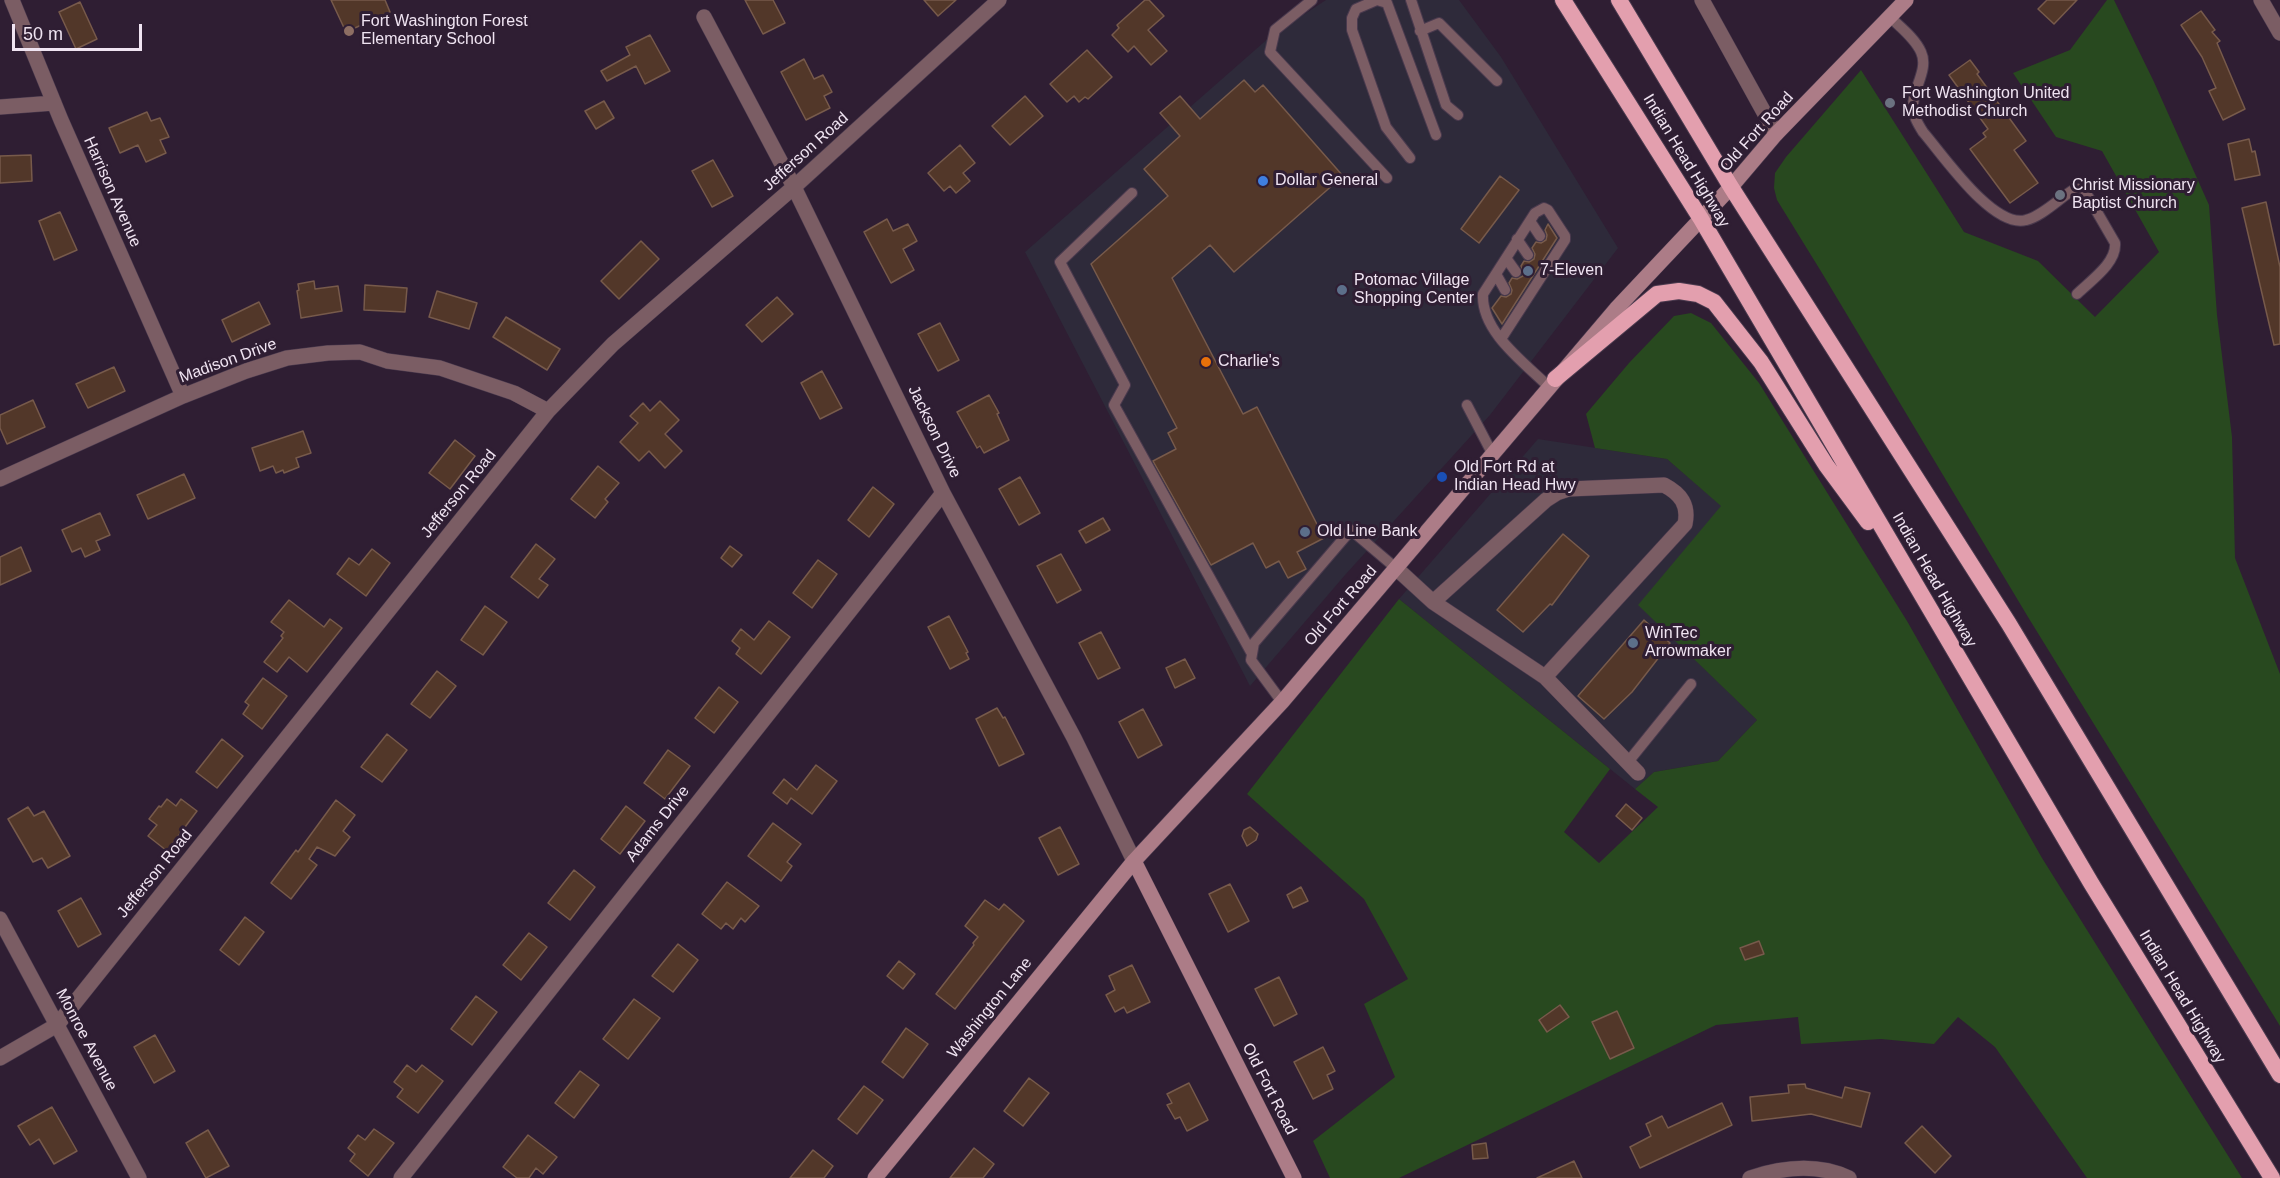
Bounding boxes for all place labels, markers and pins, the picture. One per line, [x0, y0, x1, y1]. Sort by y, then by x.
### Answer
place label: Fort Washington Forest Elementary School [361, 12, 528, 50]
marker: Fort Washington Forest Elementary School [342, 24, 356, 38]
place label: Fort Washington United Methodist Church [1902, 84, 2069, 122]
marker: Fort Washington United Methodist Church [1883, 96, 1897, 110]
place label: Dollar General [1275, 171, 1378, 191]
marker: Dollar General [1256, 174, 1270, 188]
place label: Christ Missionary Baptist Church [2072, 176, 2195, 214]
marker: Christ Missionary Baptist Church [2053, 188, 2067, 202]
place label: 7-Eleven [1540, 261, 1603, 281]
marker: 7-Eleven [1521, 264, 1535, 278]
place label: Potomac Village Shopping Center [1354, 271, 1474, 309]
marker: Potomac Village Shopping Center [1335, 283, 1349, 297]
place label: Charlie's [1218, 352, 1280, 372]
marker: Charlie's [1199, 355, 1213, 369]
place label: Old Fort Rd at Indian Head Hwy [1454, 458, 1576, 496]
marker: Old Fort Rd at Indian Head Hwy [1435, 470, 1449, 484]
place label: Old Line Bank [1317, 522, 1418, 542]
marker: Old Line Bank [1298, 525, 1312, 539]
place label: WinTec Arrowmaker [1645, 624, 1731, 662]
marker: WinTec Arrowmaker [1626, 636, 1640, 650]

